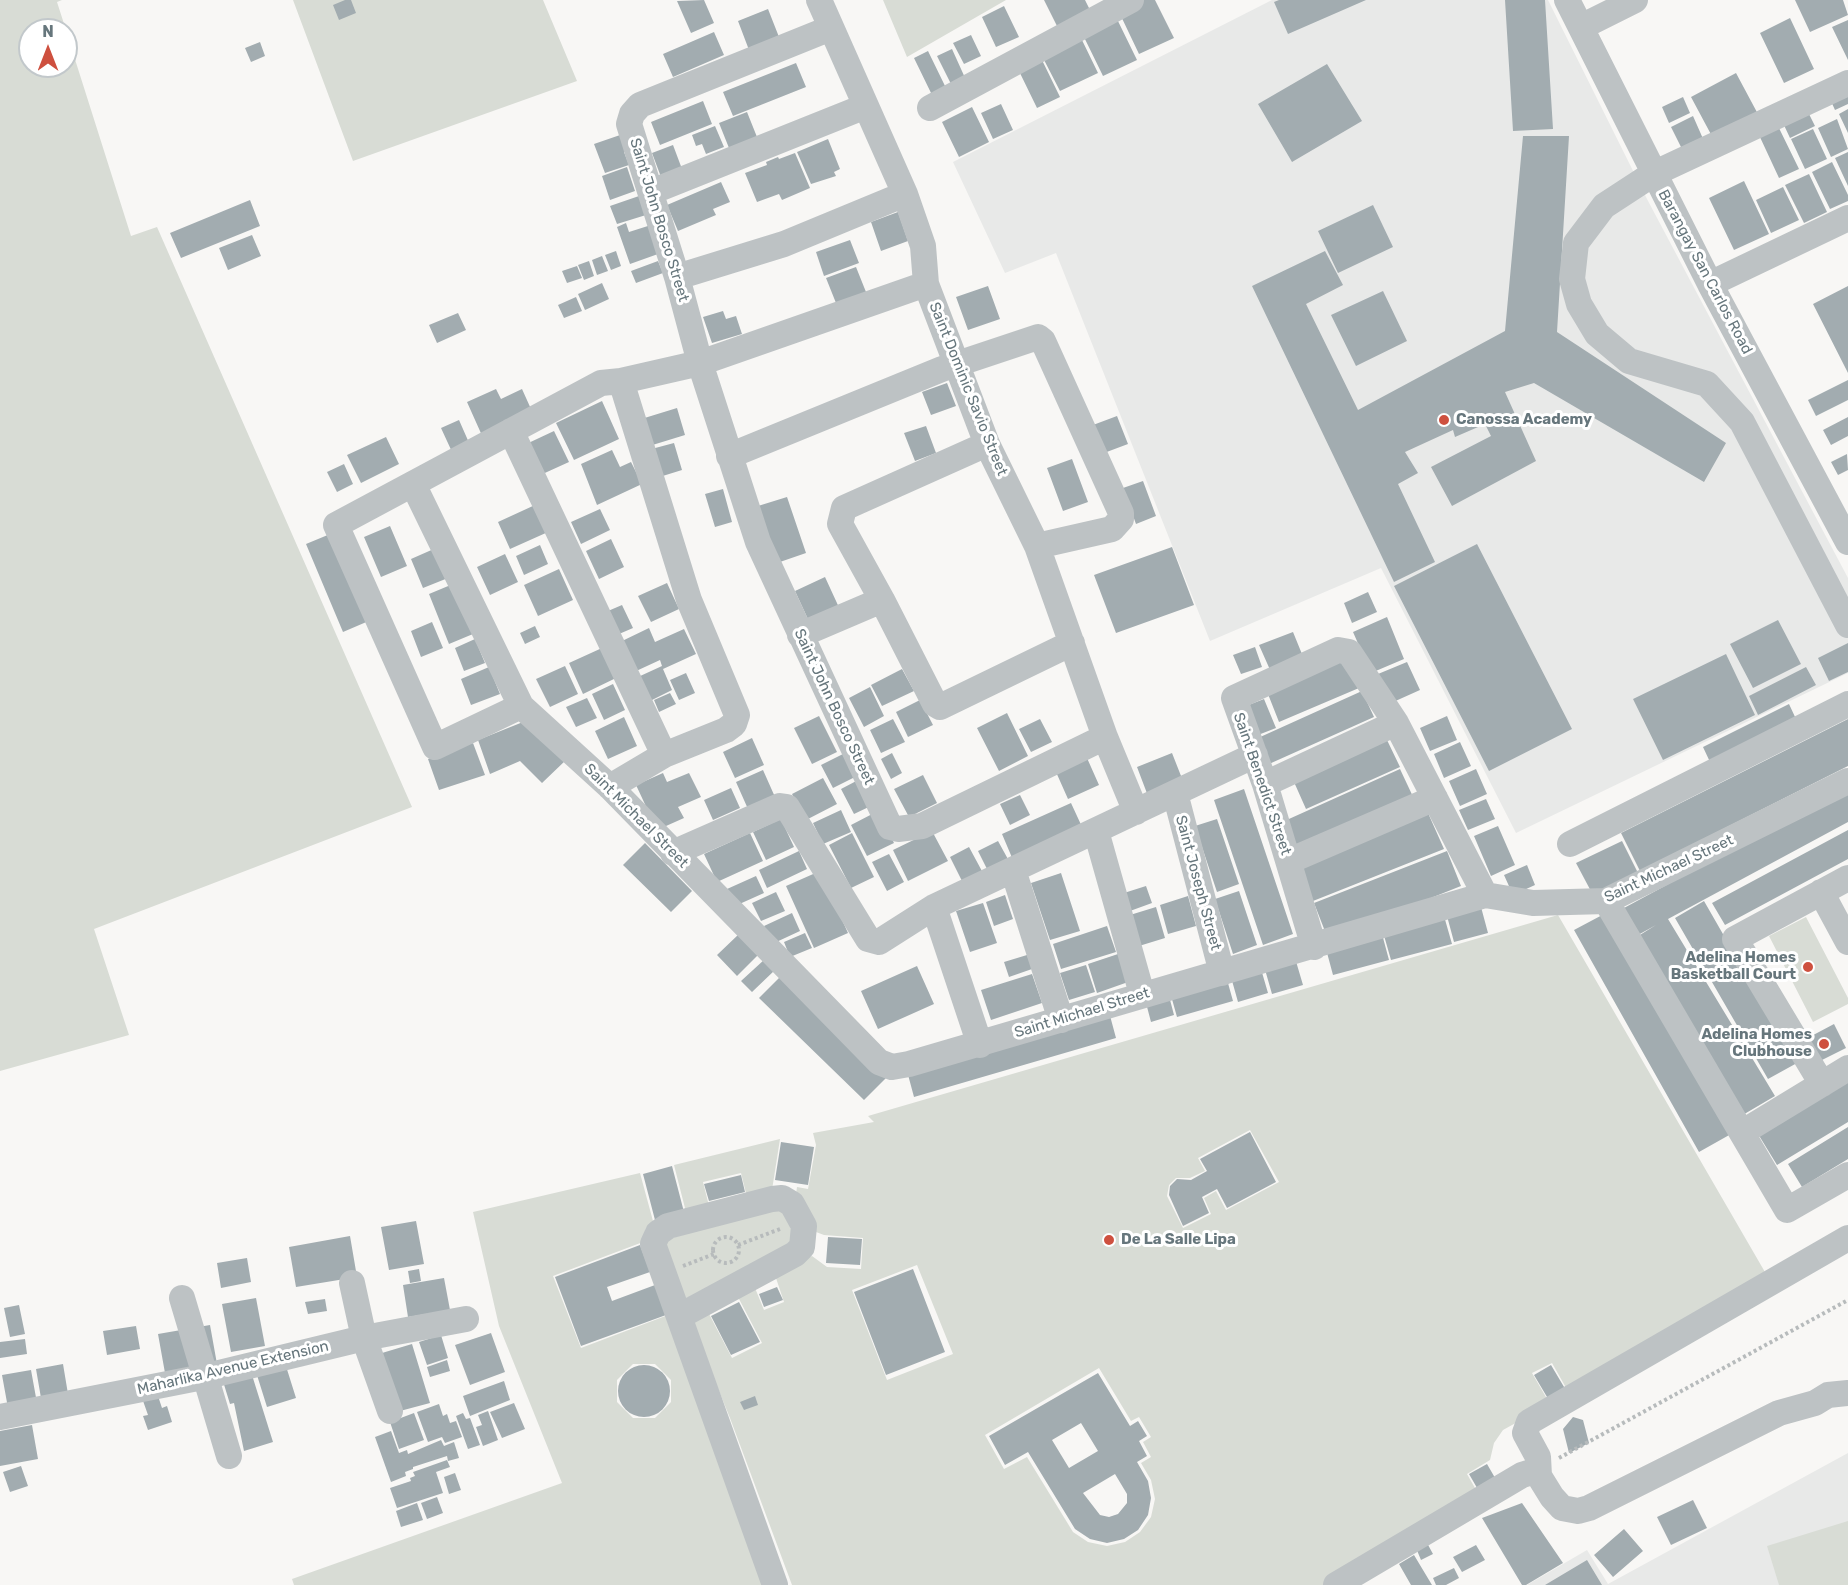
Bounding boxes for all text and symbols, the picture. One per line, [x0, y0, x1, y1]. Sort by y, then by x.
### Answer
north arrow [18, 18, 78, 78]
text: N [42, 22, 54, 41]
street label: Saint John Bosco Street [626, 136, 692, 304]
street label: Barangay San Carlos Road [1654, 187, 1756, 357]
street label: Saint Dominic Savio Street [925, 300, 1011, 478]
place label: Canossa Academy [1456, 411, 1592, 429]
marker: Canossa Academy [1437, 413, 1451, 427]
street label: Saint John Bosco Street [790, 626, 878, 788]
street label: Saint Benedict Street [1229, 710, 1295, 858]
street label: Saint Michael Street [580, 760, 692, 872]
street label: Saint Joseph Street [1171, 814, 1225, 952]
street label: Saint Michael Street [1602, 831, 1736, 907]
place label: Adelina Homes Basketball Court [1671, 949, 1796, 984]
marker: Adelina Homes Basketball Court [1801, 960, 1815, 974]
street label: Saint Michael Street [1012, 984, 1152, 1042]
place label: Adelina Homes Clubhouse [1701, 1026, 1812, 1061]
marker: Adelina Homes Clubhouse [1817, 1037, 1831, 1051]
place label: De La Salle Lipa [1121, 1231, 1236, 1249]
marker: De La Salle Lipa [1102, 1233, 1116, 1247]
street label: Maharlika Avenue Extension [136, 1337, 330, 1399]

